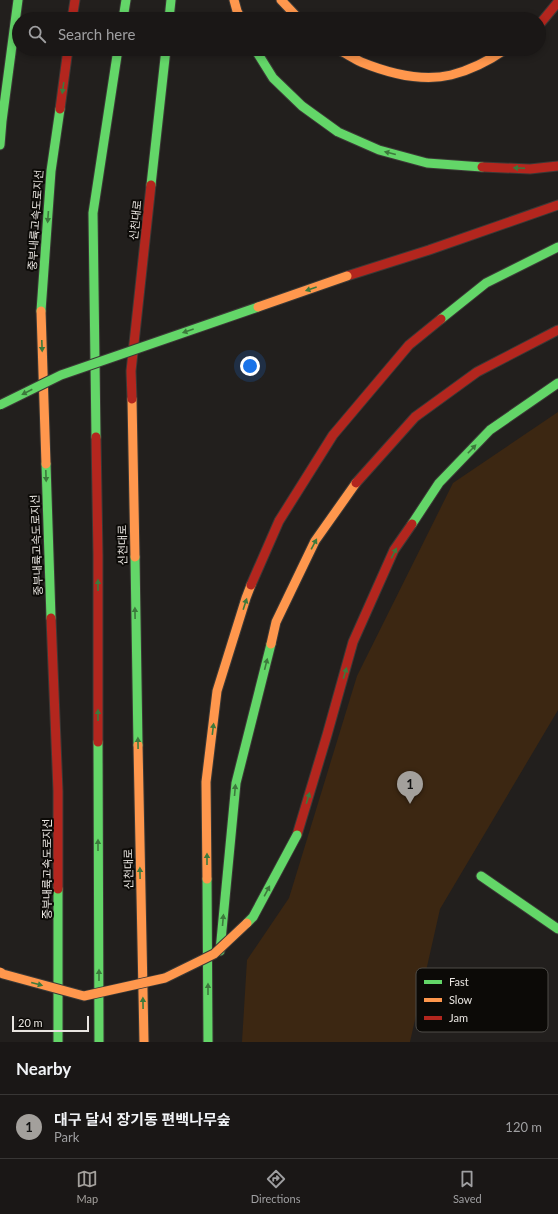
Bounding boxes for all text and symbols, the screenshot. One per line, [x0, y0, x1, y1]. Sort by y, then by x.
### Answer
search box [12, 12, 546, 56]
icon: search [26, 23, 48, 45]
text: Search here [58, 25, 135, 43]
one-way arrow [60, 82, 66, 94]
one-way arrow [384, 150, 397, 156]
one-way arrow [513, 165, 525, 172]
street label: 중부내륙고속도로지선 [25, 169, 45, 271]
street label: 신천대로 [126, 199, 144, 241]
one-way arrow [44, 211, 51, 223]
one-way arrow [304, 286, 316, 292]
one-way arrow [181, 328, 193, 334]
one-way arrow [39, 340, 45, 353]
your location [240, 356, 260, 376]
one-way arrow [21, 389, 33, 395]
one-way arrow [467, 444, 477, 454]
one-way arrow [43, 470, 49, 483]
street label: 중부내륙고속도로지선 [28, 494, 44, 596]
street label: 신천대로 [115, 525, 129, 565]
one-way arrow [311, 538, 317, 550]
one-way arrow [390, 547, 397, 558]
one-way arrow [95, 578, 101, 591]
one-way arrow [242, 598, 248, 610]
one-way arrow [132, 607, 139, 619]
one-way arrow [263, 658, 269, 670]
one-way arrow [342, 666, 348, 678]
one-way arrow [95, 708, 101, 721]
one-way arrow [209, 723, 216, 735]
one-way arrow [135, 736, 141, 749]
pin: 1 [397, 771, 423, 804]
one-way arrow [231, 784, 238, 796]
one-way arrow [305, 791, 311, 803]
street label: 중부내륙고속도로지선 [40, 818, 53, 920]
one-way arrow [95, 838, 101, 851]
street label: 신천대로 [121, 849, 135, 889]
one-way arrow [204, 852, 210, 865]
one-way arrow [137, 867, 144, 879]
one-way arrow [264, 885, 271, 896]
one-way arrow [219, 913, 226, 926]
one-way arrow [96, 968, 102, 981]
legend [416, 968, 548, 1032]
text: Fast [449, 975, 469, 988]
one-way arrow [31, 981, 43, 987]
one-way arrow [205, 982, 211, 995]
text: Slow [449, 993, 473, 1006]
one-way arrow [140, 996, 146, 1009]
text: Jam [449, 1011, 468, 1024]
scale bar [12, 1014, 89, 1033]
text: 20 m [18, 1016, 43, 1029]
text: Nearby [16, 1058, 71, 1079]
text: 대구 달서 장기동 편백나무숲 [54, 1110, 231, 1128]
text: 1 [25, 1119, 33, 1135]
text: 120 m [505, 1119, 542, 1135]
text: Park [54, 1129, 79, 1145]
tab: Map [76, 1168, 98, 1205]
tab: Directions [251, 1168, 300, 1205]
tab: Saved [453, 1168, 482, 1205]

